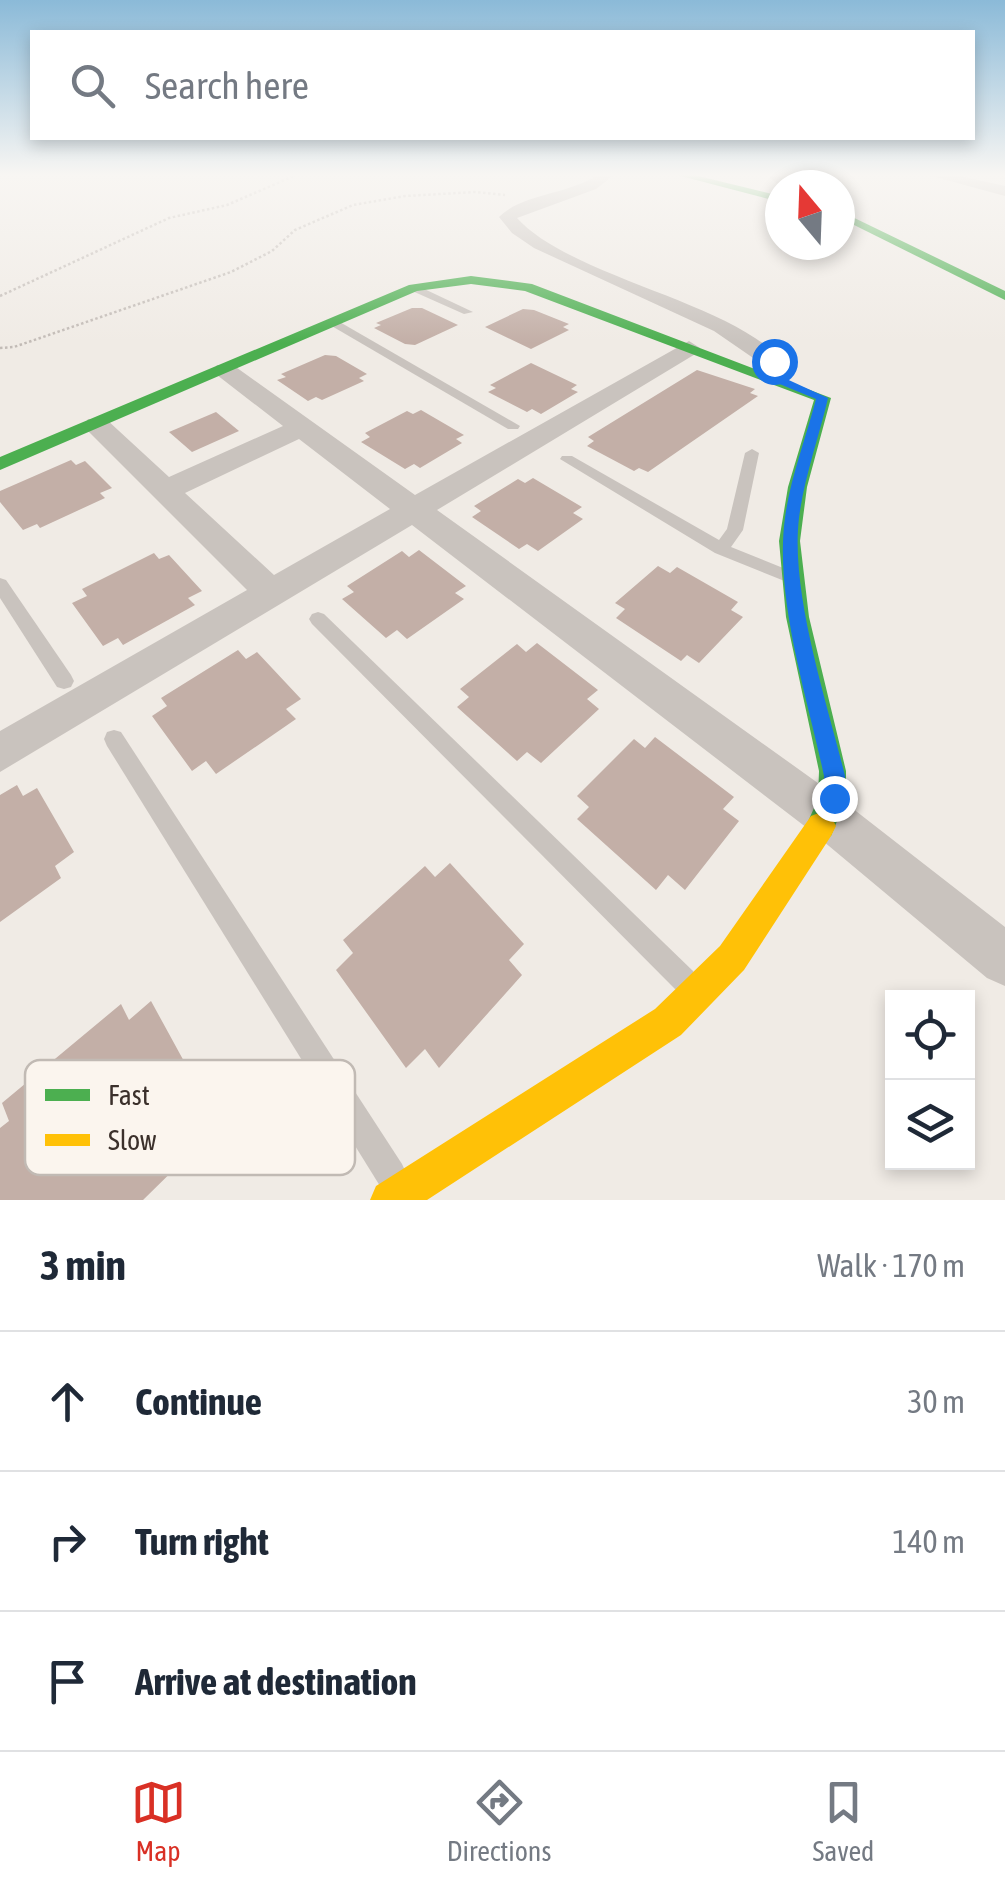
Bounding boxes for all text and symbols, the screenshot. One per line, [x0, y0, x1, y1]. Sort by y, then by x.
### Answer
search box [30, 30, 975, 140]
icon: search [65, 58, 120, 113]
text: Search here [145, 64, 309, 107]
north arrow [765, 170, 855, 260]
route start [752, 339, 798, 385]
route end [812, 776, 858, 822]
map controls [885, 990, 975, 1170]
button: locate [885, 990, 975, 1080]
legend [25, 1060, 355, 1175]
text: Fast [108, 1079, 150, 1111]
button: layers [885, 1080, 975, 1170]
text: Slow [108, 1124, 157, 1156]
text: 3 min [40, 1241, 126, 1289]
text: Walk · 170 m [817, 1247, 965, 1284]
icon: ahead [40, 1374, 95, 1429]
text: Continue [135, 1380, 262, 1423]
text: 30 m [907, 1383, 965, 1420]
icon: right [40, 1514, 95, 1569]
text: Turn right [135, 1520, 269, 1563]
text: 140 m [892, 1523, 965, 1560]
icon: arrive [40, 1654, 95, 1709]
text: Arrive at destination [135, 1660, 417, 1703]
tab: Map [131, 1775, 186, 1867]
tab: Directions [447, 1775, 551, 1867]
tab: Saved [813, 1775, 874, 1867]

